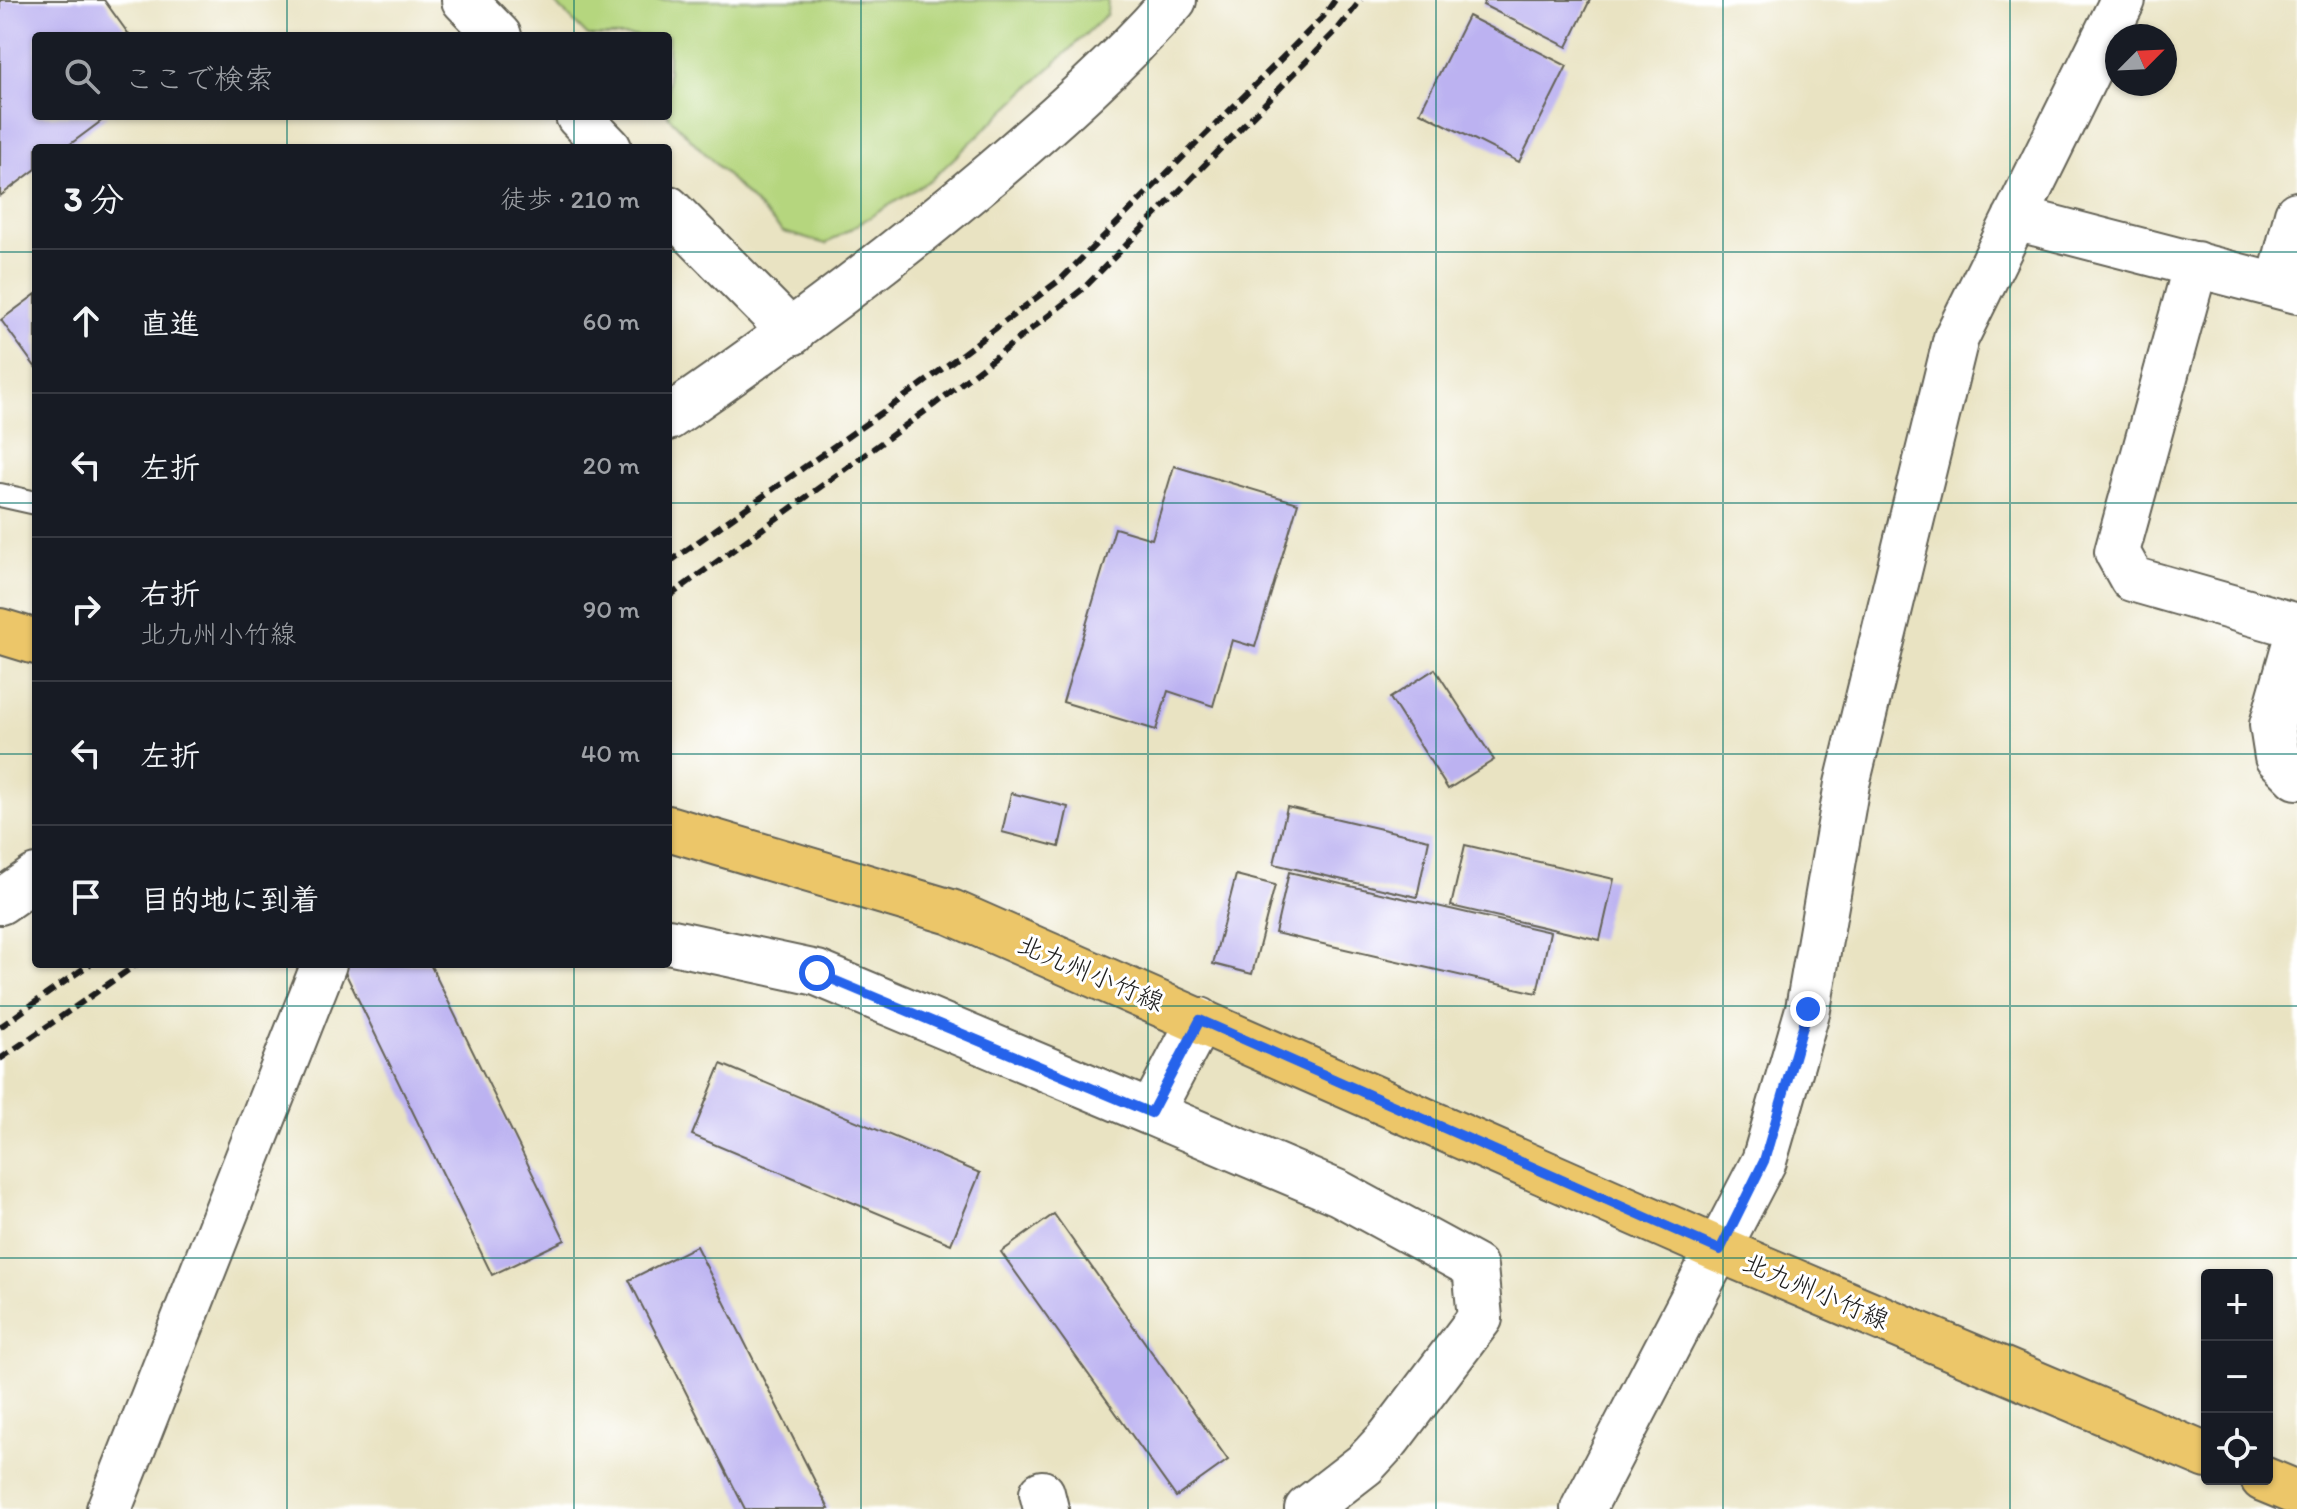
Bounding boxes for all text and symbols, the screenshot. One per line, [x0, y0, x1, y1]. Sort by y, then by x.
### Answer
north arrow [2105, 24, 2177, 96]
search box [32, 32, 672, 120]
icon: search [60, 54, 104, 98]
text: ここで検索 [124, 60, 274, 97]
text: 3 分 [64, 179, 124, 220]
text: 徒歩 · 210 m [501, 183, 640, 215]
icon: ahead [64, 299, 108, 343]
text: 直進 [140, 305, 200, 342]
text: 60 m [583, 305, 640, 337]
icon: left [64, 443, 108, 487]
text: 左折 [140, 449, 200, 486]
text: 20 m [583, 449, 640, 481]
text: 右折 [140, 575, 200, 612]
icon: right [64, 587, 108, 631]
text: 90 m [583, 593, 640, 625]
text: 北九州小竹線 [140, 618, 296, 650]
icon: left [64, 731, 108, 775]
text: 左折 [140, 737, 200, 774]
text: 40 m [581, 737, 640, 769]
icon: arrive [64, 875, 108, 919]
text: 目的地に到着 [140, 881, 320, 918]
street label: 北九州小竹線 [1013, 928, 1169, 1018]
route start [799, 955, 835, 991]
route end [1790, 991, 1826, 1027]
street label: 北九州小竹線 [1738, 1246, 1894, 1336]
map controls [2201, 1269, 2273, 1485]
button: + [2201, 1269, 2273, 1341]
button: − [2201, 1341, 2273, 1413]
button: locate [2201, 1413, 2273, 1485]

